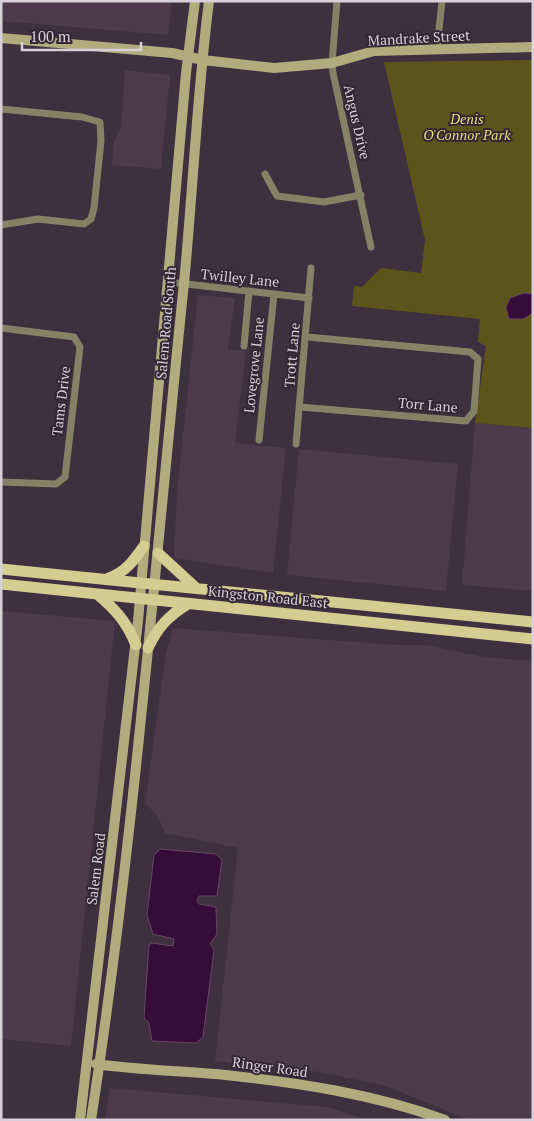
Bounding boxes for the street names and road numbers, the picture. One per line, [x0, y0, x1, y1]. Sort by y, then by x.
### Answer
street label: Mandrake Street [367, 25, 472, 50]
street label: Angus Drive [340, 83, 375, 161]
street label: Twilley Lane [200, 264, 280, 291]
street label: Salem Road South [151, 266, 180, 380]
street label: Lovegrove Lane [239, 316, 268, 414]
street label: Trott Lane [279, 322, 304, 388]
street label: Tams Drive [47, 365, 74, 437]
street label: Torr Lane [397, 392, 459, 417]
street label: Kingston Road East [207, 581, 330, 612]
street label: Salem Road [82, 832, 109, 906]
street label: Ringer Road [231, 1052, 309, 1081]

